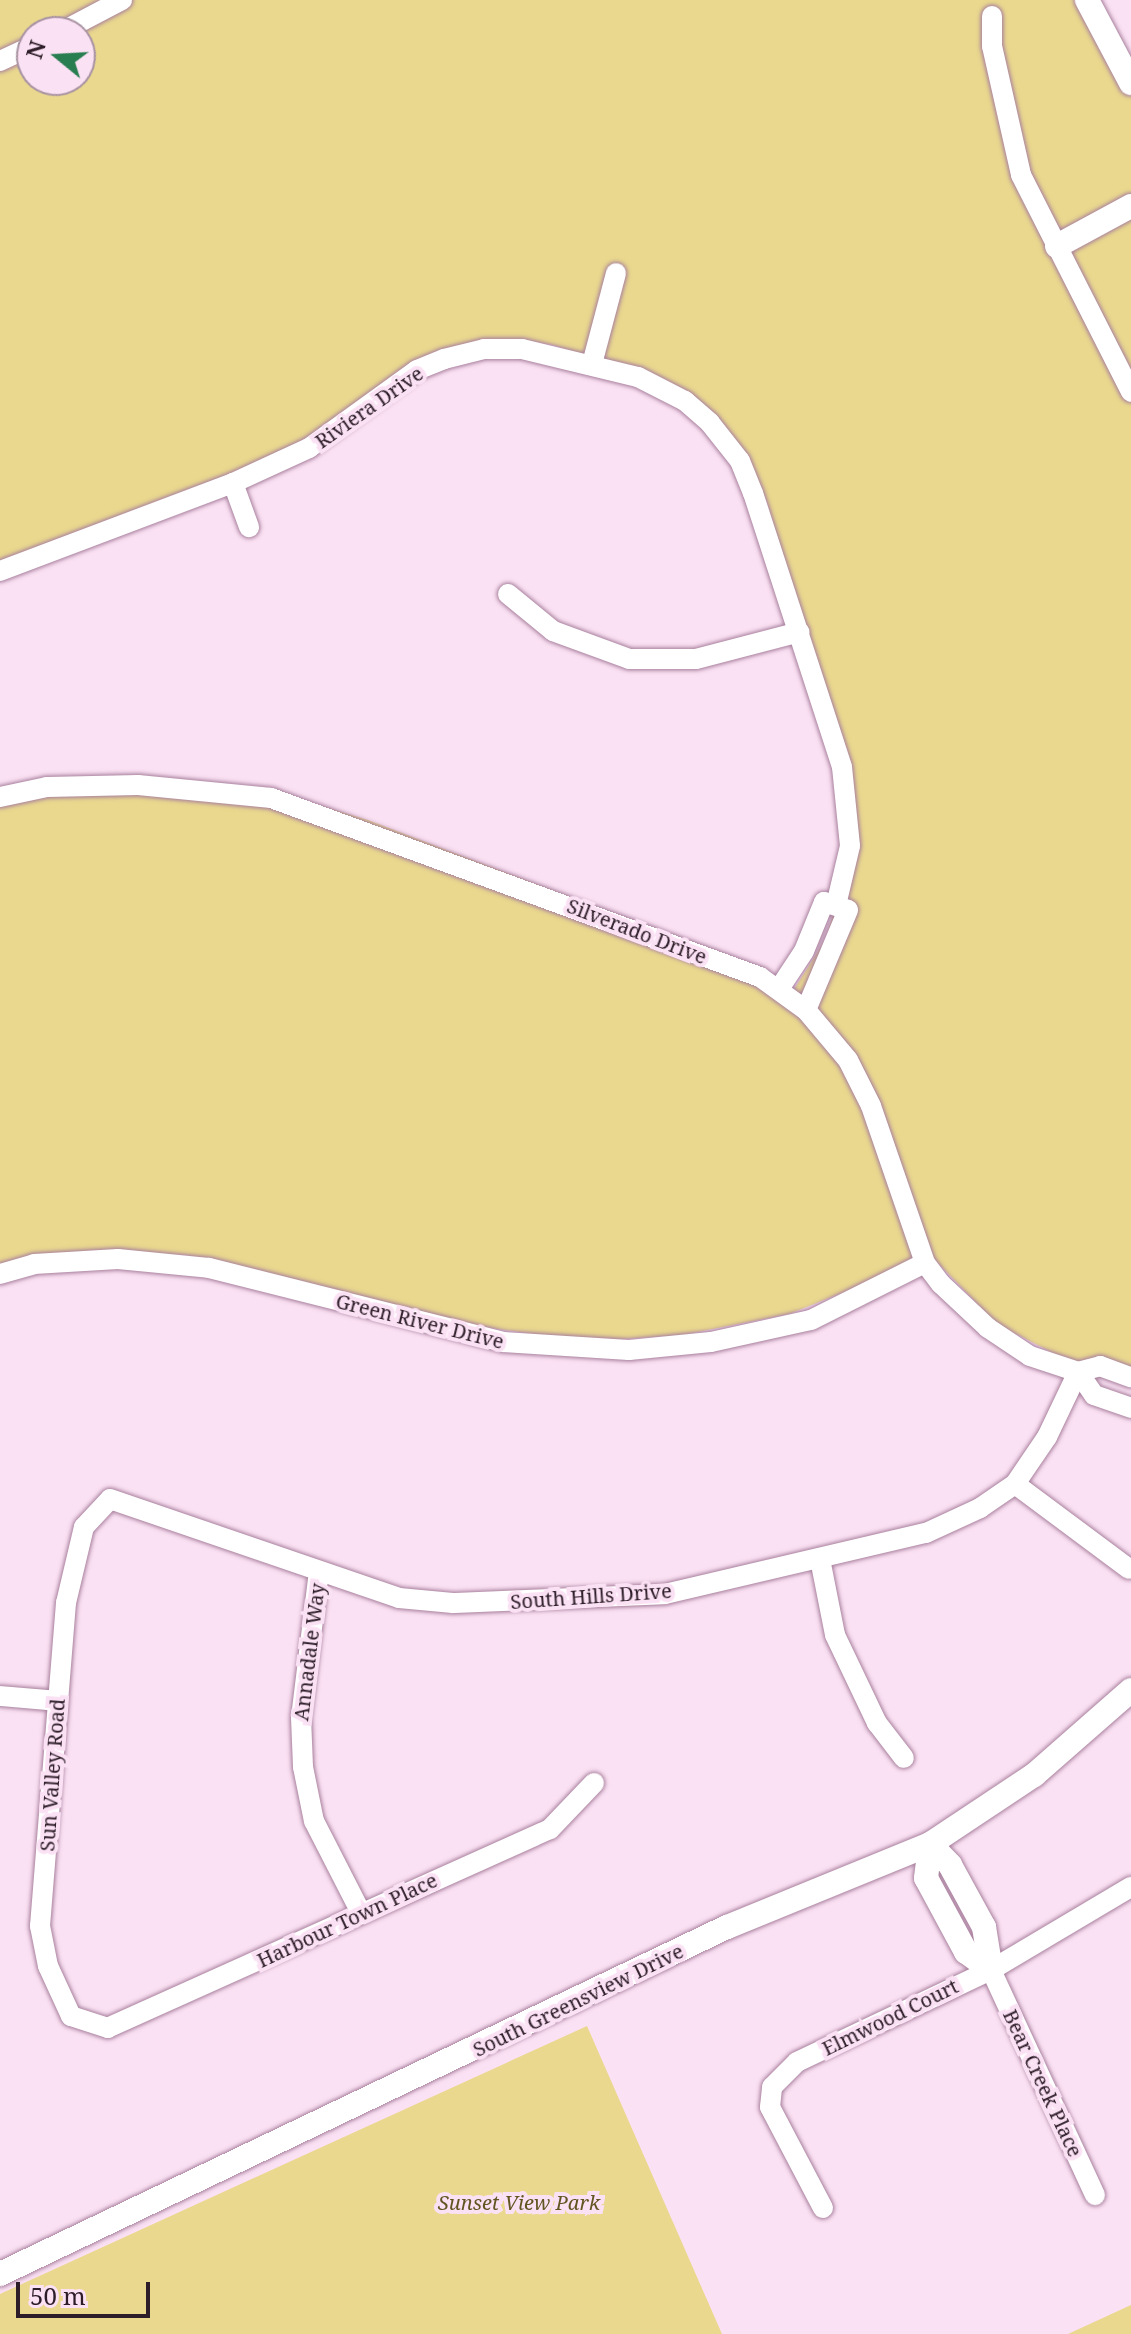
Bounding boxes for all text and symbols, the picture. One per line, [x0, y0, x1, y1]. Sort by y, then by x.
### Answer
north arrow [16, 16, 96, 96]
text: N [18, 36, 52, 62]
street label: Riviera Drive [310, 361, 428, 453]
street label: Silverado Drive [564, 893, 710, 969]
street label: Green River Drive [334, 1289, 506, 1353]
street label: South Hills Drive [510, 1578, 672, 1614]
street label: Annadale Way [289, 1582, 329, 1722]
street label: Sun Valley Road [35, 1698, 69, 1852]
street label: Harbour Town Place [253, 1868, 441, 1972]
street label: South Greensview Drive [469, 1939, 687, 2061]
street label: Elmwood Court [818, 1974, 962, 2060]
street label: Bear Creek Place [998, 2006, 1088, 2160]
park label: Sunset View Park [438, 2190, 600, 2214]
scale bar [20, 2266, 154, 2316]
text: 50 m [30, 2279, 86, 2312]

